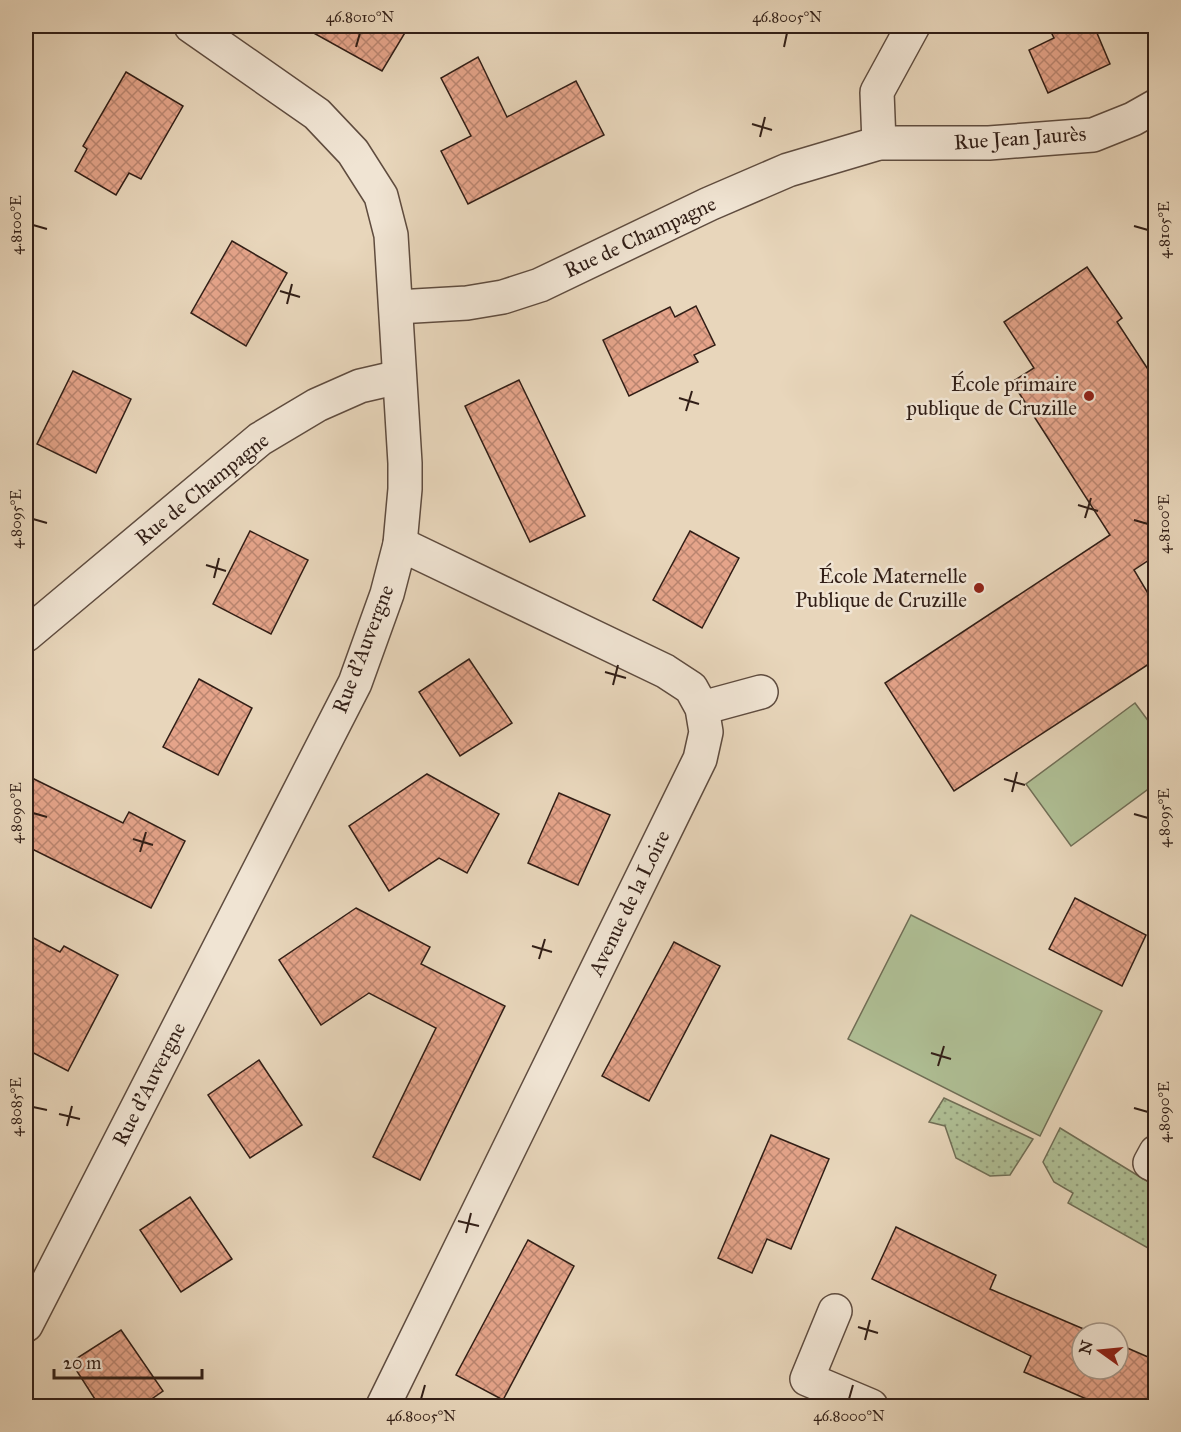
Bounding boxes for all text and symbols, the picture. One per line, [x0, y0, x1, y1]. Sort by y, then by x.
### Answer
text: 46.8010°N [326, 8, 395, 26]
text: 46.8005°N [752, 8, 822, 26]
street label: Rue Jean Jaurès [953, 120, 1087, 156]
street label: Rue de Champagne [560, 190, 720, 284]
text: 4.8100°E [7, 195, 25, 255]
text: 4.8105°E [1155, 201, 1173, 259]
place label: École primaire publique de Cruzille [906, 370, 1077, 421]
marker: École primaire publique de Cruzille [1082, 389, 1096, 403]
street label: Rue de Champagne [130, 427, 274, 551]
text: 4.8095°E [7, 489, 25, 549]
text: 4.8100°E [1155, 494, 1173, 554]
place label: École Maternelle Publique de Cruzille [795, 562, 967, 613]
street label: Rue d'Auvergne [327, 581, 399, 717]
marker: École Maternelle Publique de Cruzille [972, 581, 986, 595]
text: 4.8090°E [7, 782, 25, 844]
text: 4.8095°E [1155, 788, 1173, 848]
street label: Avenue de la Loire [582, 826, 676, 981]
street label: Rue d'Auvergne [107, 1018, 191, 1150]
text: 4.8085°E [7, 1077, 25, 1137]
text: 4.8090°E [1155, 1081, 1173, 1143]
north arrow [1070, 1321, 1130, 1381]
text: N [1075, 1338, 1097, 1356]
scale bar [54, 1342, 202, 1380]
text: 20 m [63, 1352, 101, 1374]
text: 46.8005°N [386, 1407, 456, 1425]
text: 46.8000°N [813, 1407, 885, 1425]

